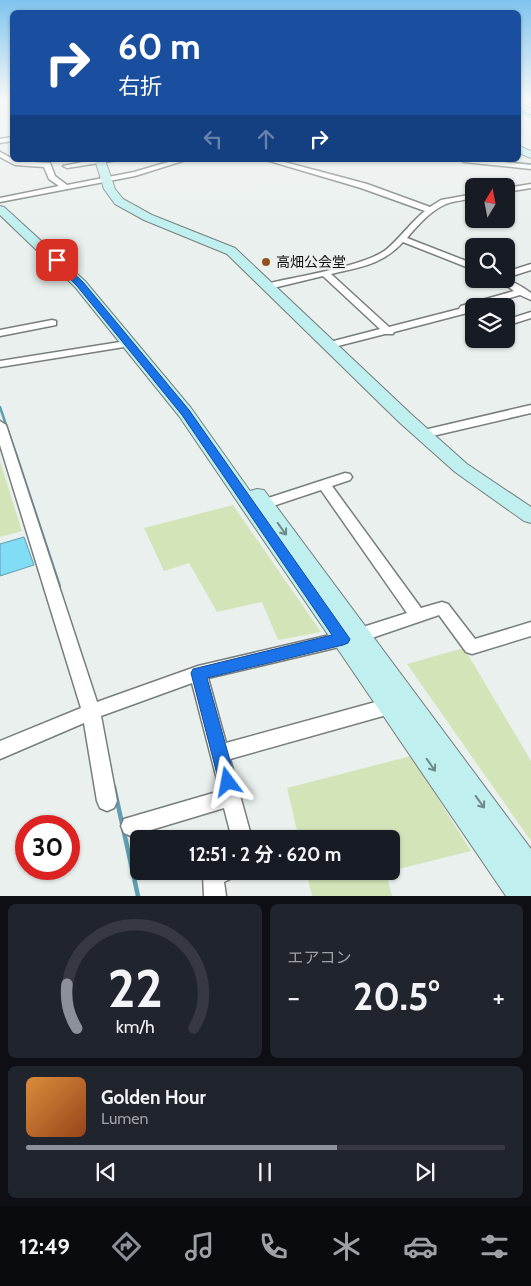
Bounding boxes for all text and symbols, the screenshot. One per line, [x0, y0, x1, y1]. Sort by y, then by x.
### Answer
text: 60 m [118, 25, 201, 68]
icon: right [35, 30, 100, 95]
text: 右折 [118, 73, 162, 100]
icon: left [199, 125, 227, 153]
icon: ahead [252, 125, 280, 153]
icon: right [305, 125, 333, 153]
north arrow [465, 178, 515, 228]
map controls [465, 178, 515, 348]
button: search [465, 238, 515, 288]
pin [36, 239, 78, 281]
icon: arrive [43, 246, 71, 274]
place label: 高畑公会堂 [276, 253, 346, 271]
marker: 高畑公会堂 [260, 256, 272, 268]
button: layers [465, 298, 515, 348]
one-way arrow [277, 522, 287, 536]
position arrow [201, 755, 253, 807]
one-way arrow [426, 757, 436, 771]
one-way arrow [474, 795, 485, 809]
speed limit sign: 30 [15, 815, 80, 880]
text: 12:51 · 2 分 · 620 m [189, 843, 341, 866]
text: エアコン [288, 948, 352, 967]
text: 22 [107, 957, 162, 1020]
text: 20.5° [353, 973, 439, 1020]
text: − [288, 980, 300, 1014]
text: + [493, 980, 505, 1014]
text: km/h [115, 1016, 154, 1037]
text: Golden Hour [101, 1086, 206, 1109]
text: Lumen [101, 1109, 148, 1128]
icon: previous [92, 1158, 120, 1186]
icon: pause [251, 1158, 279, 1186]
icon: next [411, 1158, 439, 1186]
icon: directions [109, 1229, 144, 1264]
icon: music [182, 1229, 217, 1264]
icon: phone [256, 1229, 291, 1264]
icon: climate [329, 1229, 364, 1264]
icon: car [403, 1229, 438, 1264]
icon: filters [477, 1229, 512, 1264]
text: 12:49 [19, 1233, 70, 1260]

